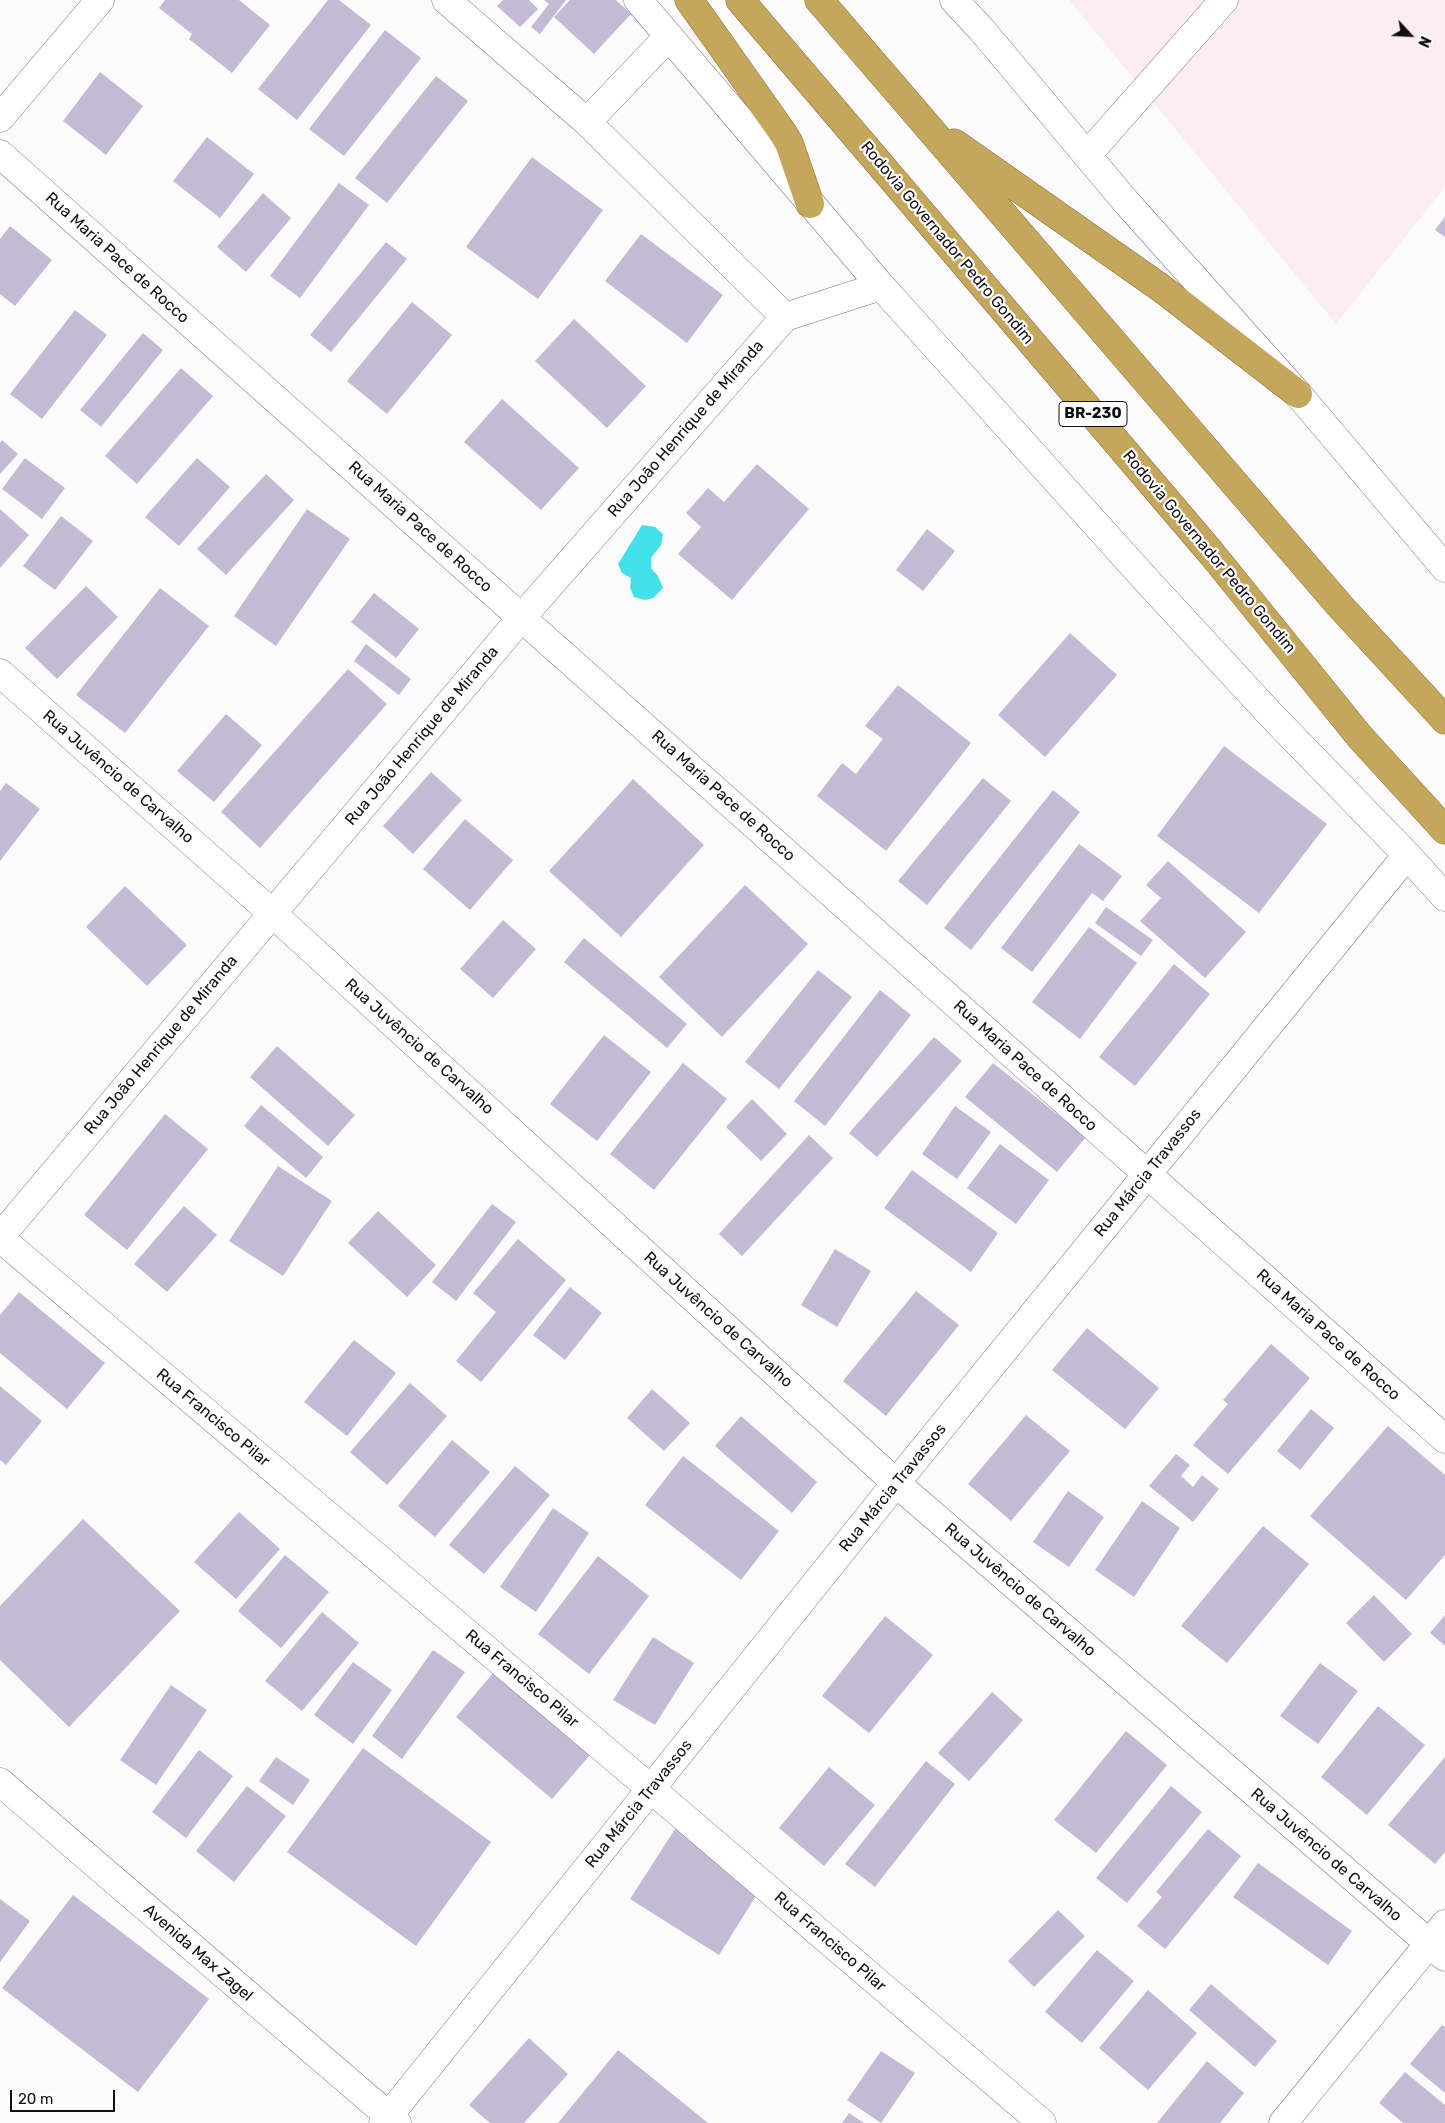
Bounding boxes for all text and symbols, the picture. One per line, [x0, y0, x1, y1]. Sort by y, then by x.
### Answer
north arrow [1385, 10, 1435, 60]
text: N [1414, 33, 1434, 50]
street label: Rodovia Governador Pedro Gondim [856, 138, 1038, 348]
street label: Rua Maria Pace de Rocco [41, 188, 193, 328]
street label: Rua João Henrique de Miranda [604, 337, 768, 521]
road number: BR-230 [1059, 402, 1127, 426]
street label: Rodovia Governador Pedro Gondim [1118, 447, 1300, 657]
street label: Rua Maria Pace de Rocco [344, 457, 496, 597]
street label: Rua João Henrique de Miranda [341, 642, 503, 830]
street label: Rua Juvêncio de Carvalho [39, 706, 197, 848]
street label: Rua Maria Pace de Rocco [647, 726, 799, 866]
street label: Rua João Henrique de Miranda [80, 951, 242, 1139]
street label: Rua Juvêncio de Carvalho [341, 975, 497, 1119]
street label: Rua Maria Pace de Rocco [949, 996, 1101, 1136]
street label: Rua Márcia Travassos [1090, 1105, 1206, 1241]
street label: Rua Juvêncio de Carvalho [640, 1248, 796, 1392]
street label: Rua Maria Pace de Rocco [1252, 1265, 1404, 1405]
street label: Rua Francisco Pilar [152, 1365, 274, 1471]
street label: Rua Márcia Travassos [835, 1420, 951, 1556]
street label: Rua Juvêncio de Carvalho [941, 1519, 1099, 1661]
street label: Rua Francisco Pilar [461, 1626, 583, 1732]
street label: Rua Márcia Travassos [581, 1736, 697, 1872]
street label: Rua Juvêncio de Carvalho [1247, 1784, 1405, 1926]
street label: Rua Francisco Pilar [770, 1888, 890, 1996]
street label: Avenida Max Zagel [139, 1900, 257, 2006]
scale bar [12, 2080, 118, 2112]
text: 20 m [18, 2090, 53, 2108]

